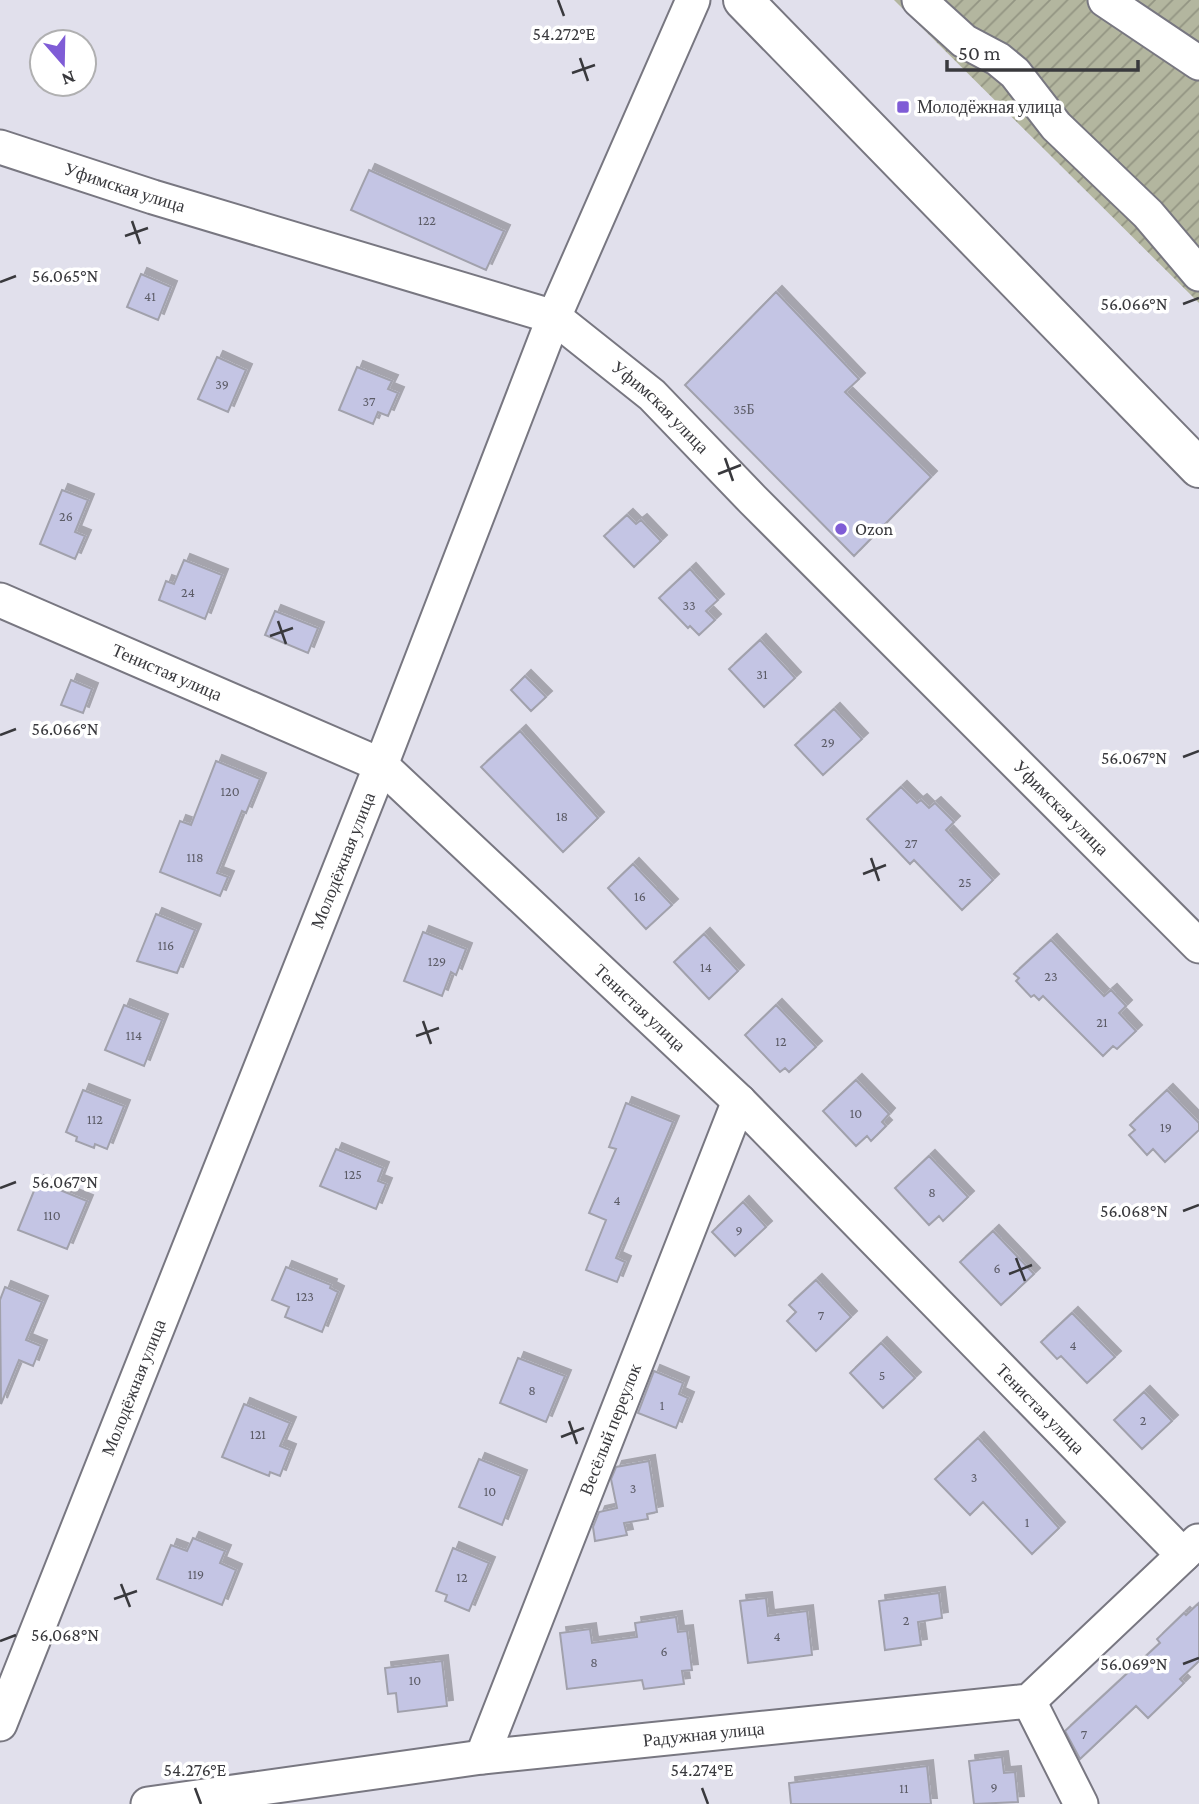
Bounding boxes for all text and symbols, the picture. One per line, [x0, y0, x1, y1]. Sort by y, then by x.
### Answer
text: 54.272°E [533, 24, 596, 44]
north arrow [28, 28, 98, 98]
scale bar [947, 28, 1138, 72]
text: 50 m [958, 41, 1001, 65]
text: N [59, 66, 78, 91]
place label: Молодёжная улица [917, 97, 1062, 117]
marker: Молодёжная улица [895, 99, 911, 115]
street label: Уфимская улица [61, 159, 188, 216]
house number: 122 [418, 212, 436, 228]
text: 56.065°N [32, 266, 99, 286]
house number: 41 [144, 288, 156, 304]
text: 56.066°N [1100, 294, 1168, 314]
street label: Уфимская улица [608, 357, 713, 458]
house number: 39 [215, 376, 229, 392]
house number: 37 [363, 393, 376, 409]
house number: 35Б [733, 401, 755, 417]
house number: 26 [59, 508, 73, 524]
place label: Ozon [855, 519, 894, 539]
marker: Ozon [833, 521, 849, 537]
house number: 24 [181, 584, 195, 600]
house number: 33 [682, 597, 696, 613]
street label: Тенистая улица [109, 640, 225, 705]
house number: 31 [756, 666, 768, 682]
text: 56.066°N [31, 719, 99, 739]
house number: 29 [821, 734, 835, 750]
text: 56.067°N [1101, 748, 1167, 768]
street label: Уфимская улица [1009, 756, 1113, 860]
house number: 120 [220, 783, 240, 799]
street label: Молодёжная улица [307, 789, 379, 932]
house number: 18 [556, 808, 568, 824]
house number: 27 [905, 835, 918, 851]
house number: 118 [187, 849, 203, 865]
house number: 25 [958, 874, 972, 890]
house number: 16 [634, 888, 646, 904]
house number: 116 [158, 937, 174, 953]
house number: 129 [428, 953, 446, 969]
house number: 14 [700, 959, 712, 975]
street label: Тенистая улица [590, 960, 690, 1055]
house number: 23 [1044, 968, 1058, 984]
house number: 21 [1096, 1014, 1108, 1030]
house number: 114 [126, 1027, 142, 1043]
house number: 12 [775, 1033, 787, 1049]
house number: 10 [850, 1105, 862, 1121]
house number: 112 [87, 1111, 103, 1127]
house number: 19 [1160, 1119, 1172, 1135]
house number: 125 [344, 1166, 362, 1182]
text: 56.067°N [32, 1172, 98, 1192]
house number: 8 [928, 1184, 936, 1200]
house number: 4 [613, 1192, 621, 1208]
text: 56.068°N [1100, 1201, 1168, 1221]
house number: 110 [43, 1207, 61, 1223]
house number: 9 [735, 1222, 743, 1238]
house number: 6 [993, 1260, 1001, 1276]
house number: 123 [296, 1288, 314, 1304]
house number: 7 [818, 1307, 825, 1323]
street label: Молодёжная улица [98, 1316, 170, 1459]
house number: 4 [1069, 1337, 1077, 1353]
street label: Весёлый переулок [576, 1360, 645, 1498]
street label: Тенистая улица [992, 1360, 1089, 1458]
house number: 5 [879, 1367, 885, 1383]
house number: 8 [528, 1382, 536, 1398]
house number: 1 [660, 1397, 665, 1413]
house number: 2 [1140, 1412, 1147, 1428]
house number: 121 [250, 1426, 266, 1442]
house number: 3 [971, 1469, 977, 1485]
house number: 3 [630, 1480, 636, 1496]
house number: 10 [484, 1483, 496, 1499]
house number: 1 [1025, 1514, 1030, 1530]
house number: 119 [188, 1566, 204, 1582]
house number: 12 [456, 1569, 468, 1585]
house number: 2 [903, 1612, 910, 1628]
text: 56.068°N [31, 1625, 99, 1645]
house number: 4 [773, 1628, 781, 1644]
house number: 6 [660, 1643, 668, 1659]
house number: 8 [590, 1654, 598, 1670]
text: 56.069°N [1100, 1654, 1168, 1674]
house number: 10 [409, 1672, 421, 1688]
street label: Радужная улица [642, 1718, 765, 1750]
house number: 7 [1081, 1726, 1088, 1742]
text: 54.276°E [164, 1760, 227, 1780]
text: 54.274°E [671, 1760, 734, 1780]
house number: 9 [990, 1779, 998, 1795]
house number: 11 [899, 1780, 909, 1796]

